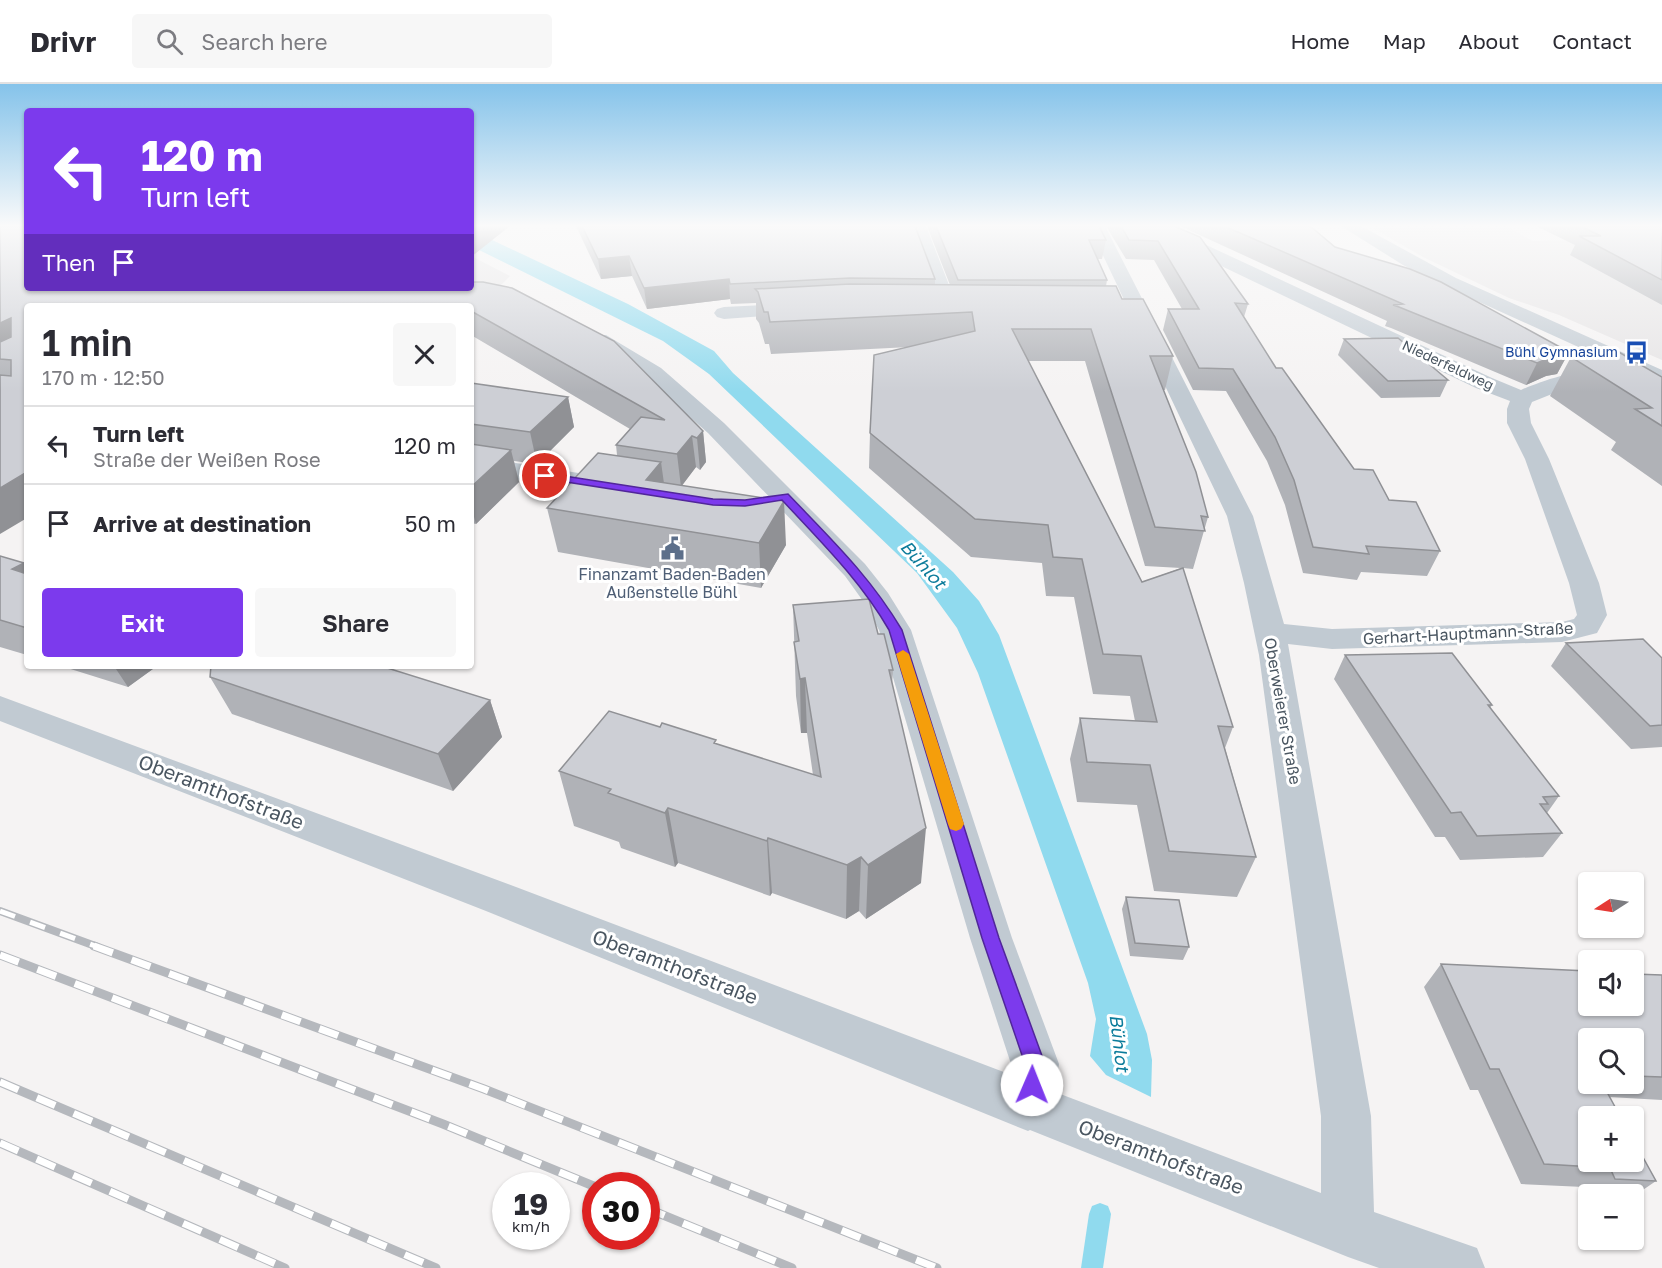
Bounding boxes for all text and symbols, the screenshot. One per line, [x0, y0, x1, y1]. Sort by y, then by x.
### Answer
search box [132, 14, 552, 68]
text: Drivr [30, 25, 96, 58]
icon: search [153, 25, 186, 58]
text: Search here [201, 28, 327, 55]
text: Home [1290, 28, 1350, 54]
text: Map [1383, 28, 1426, 54]
text: About [1459, 28, 1519, 54]
text: Contact [1552, 28, 1632, 54]
text: 120 m [141, 130, 263, 180]
icon: left [42, 132, 120, 210]
text: Turn left [141, 181, 250, 213]
icon: arrive [107, 246, 140, 279]
text: Then [42, 249, 95, 276]
text: 1 min [42, 321, 132, 364]
button: close [393, 323, 456, 386]
street label: Niederfeldweg [1400, 336, 1497, 393]
bus stop icon: Bühl Gymnasium [1623, 339, 1649, 365]
place label: Bühl Gymnasium [1505, 343, 1618, 360]
text: 170 m · 12:50 [42, 365, 165, 389]
text: Turn left [93, 420, 184, 447]
icon: left [42, 429, 75, 462]
text: 120 m [394, 432, 456, 459]
text: Straße der Weißen Rose [93, 447, 321, 471]
pin [519, 450, 570, 501]
icon: arrive [528, 459, 561, 492]
icon: arrive [42, 507, 75, 540]
text: Arrive at destination [93, 510, 311, 537]
text: 50 m [405, 510, 456, 537]
public building icon: Finanzamt Baden-Baden Außenstelle Bühl [659, 536, 685, 562]
water label: Bühlot [896, 536, 952, 594]
place label: Finanzamt Baden-Baden Außenstelle Bühl [578, 564, 766, 602]
button: Exit [42, 588, 243, 657]
button: Share [255, 588, 456, 657]
street label: Gerhart-Hauptmann-Straße [1362, 618, 1574, 648]
street label: Oberweierer Straße [1260, 636, 1306, 786]
street label: Oberamthofstraße [135, 748, 307, 834]
north arrow [1578, 872, 1644, 938]
map controls [1578, 872, 1644, 1250]
street label: Oberamthofstraße [589, 923, 761, 1009]
button: sound [1578, 950, 1644, 1016]
water label: Bühlot [1106, 1013, 1135, 1075]
button: search [1578, 1028, 1644, 1094]
position arrow [1000, 1053, 1064, 1117]
button: + [1578, 1106, 1644, 1172]
street label: Oberamthofstraße [1075, 1113, 1247, 1199]
speed limit sign: 30 [582, 1172, 660, 1250]
button: − [1578, 1184, 1644, 1250]
text: 19 [514, 1186, 548, 1222]
text: km/h [512, 1217, 550, 1235]

